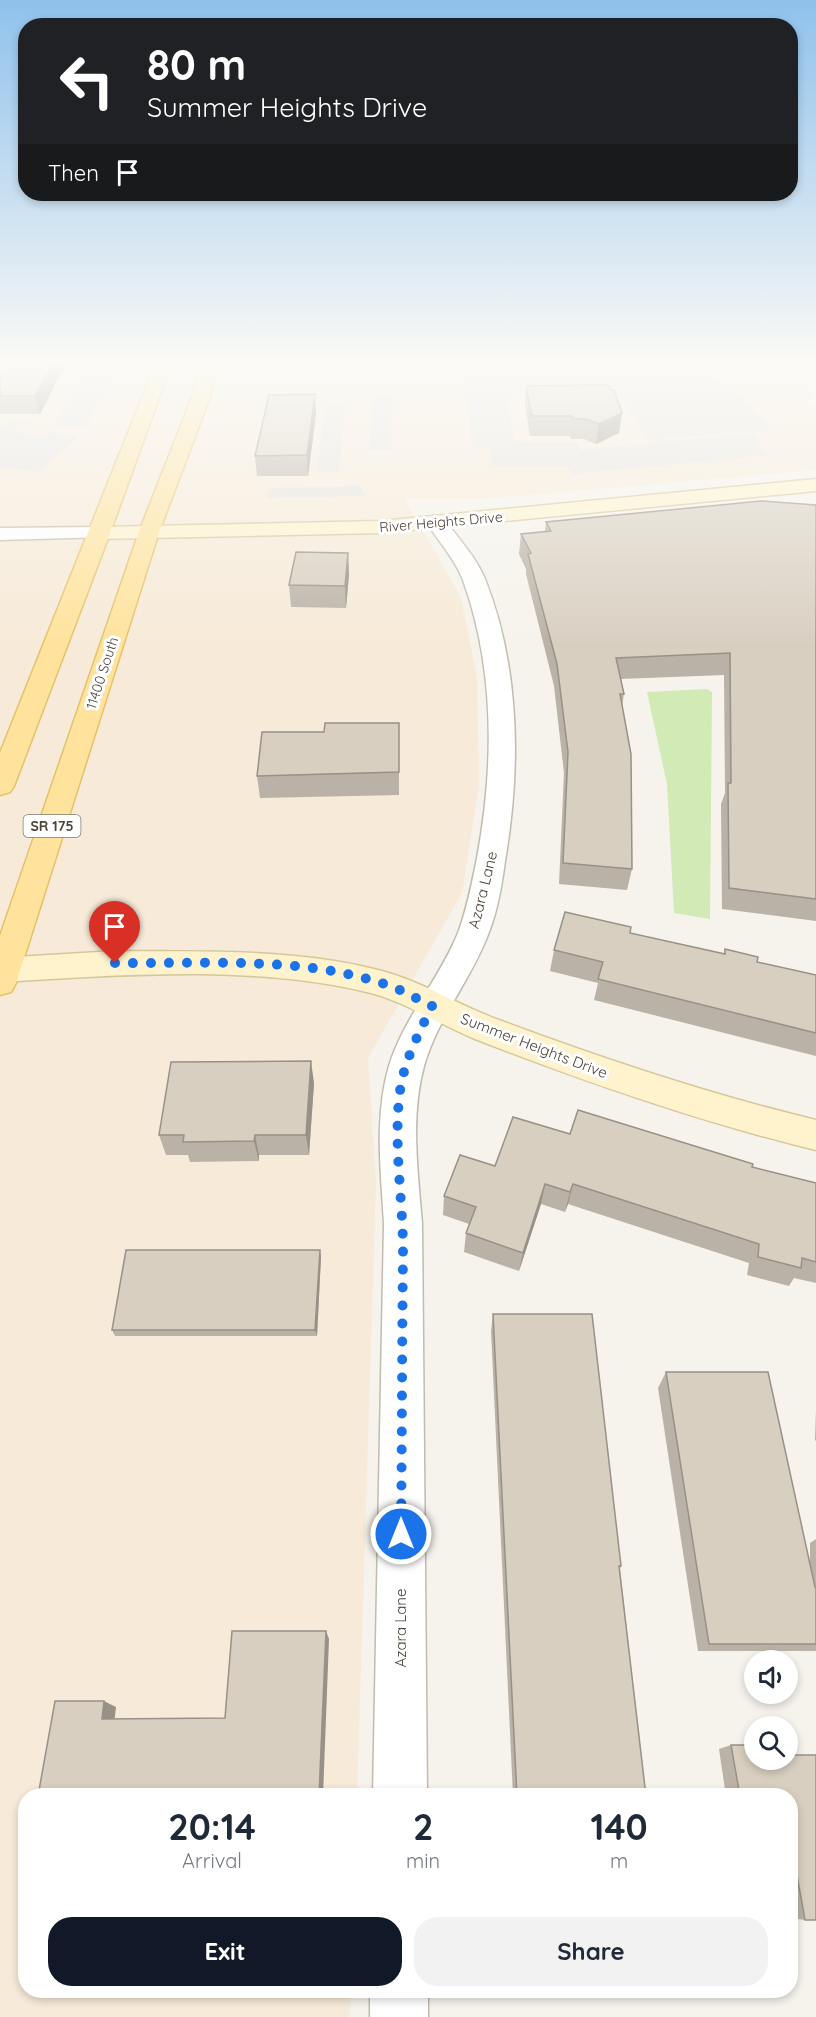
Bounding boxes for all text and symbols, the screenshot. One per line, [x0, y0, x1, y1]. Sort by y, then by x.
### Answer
text: 80 m [147, 38, 246, 91]
icon: left [48, 42, 126, 120]
text: Summer Heights Drive [147, 90, 427, 124]
icon: arrive [111, 156, 144, 189]
text: Then [48, 159, 99, 187]
street label: River Heights Drive [379, 508, 503, 536]
street label: 11400 South [82, 635, 122, 711]
road number: SR 175 [23, 815, 80, 837]
street label: Azara Lane [464, 849, 501, 930]
pin [89, 901, 140, 963]
icon: arrive [98, 910, 131, 943]
street label: Summer Heights Drive [458, 1009, 610, 1082]
position arrow [369, 1502, 433, 1566]
street label: Azara Lane [391, 1589, 410, 1667]
map controls [744, 1650, 798, 1770]
button: sound [744, 1650, 798, 1704]
button: search [744, 1716, 798, 1770]
text: 20:14 [168, 1804, 256, 1849]
text: 2 [413, 1804, 433, 1849]
text: 140 [590, 1804, 648, 1849]
text: Arrival [182, 1848, 242, 1873]
text: min [406, 1848, 440, 1873]
text: m [610, 1848, 628, 1873]
button: Exit [48, 1917, 402, 1986]
button: Share [414, 1917, 768, 1986]

